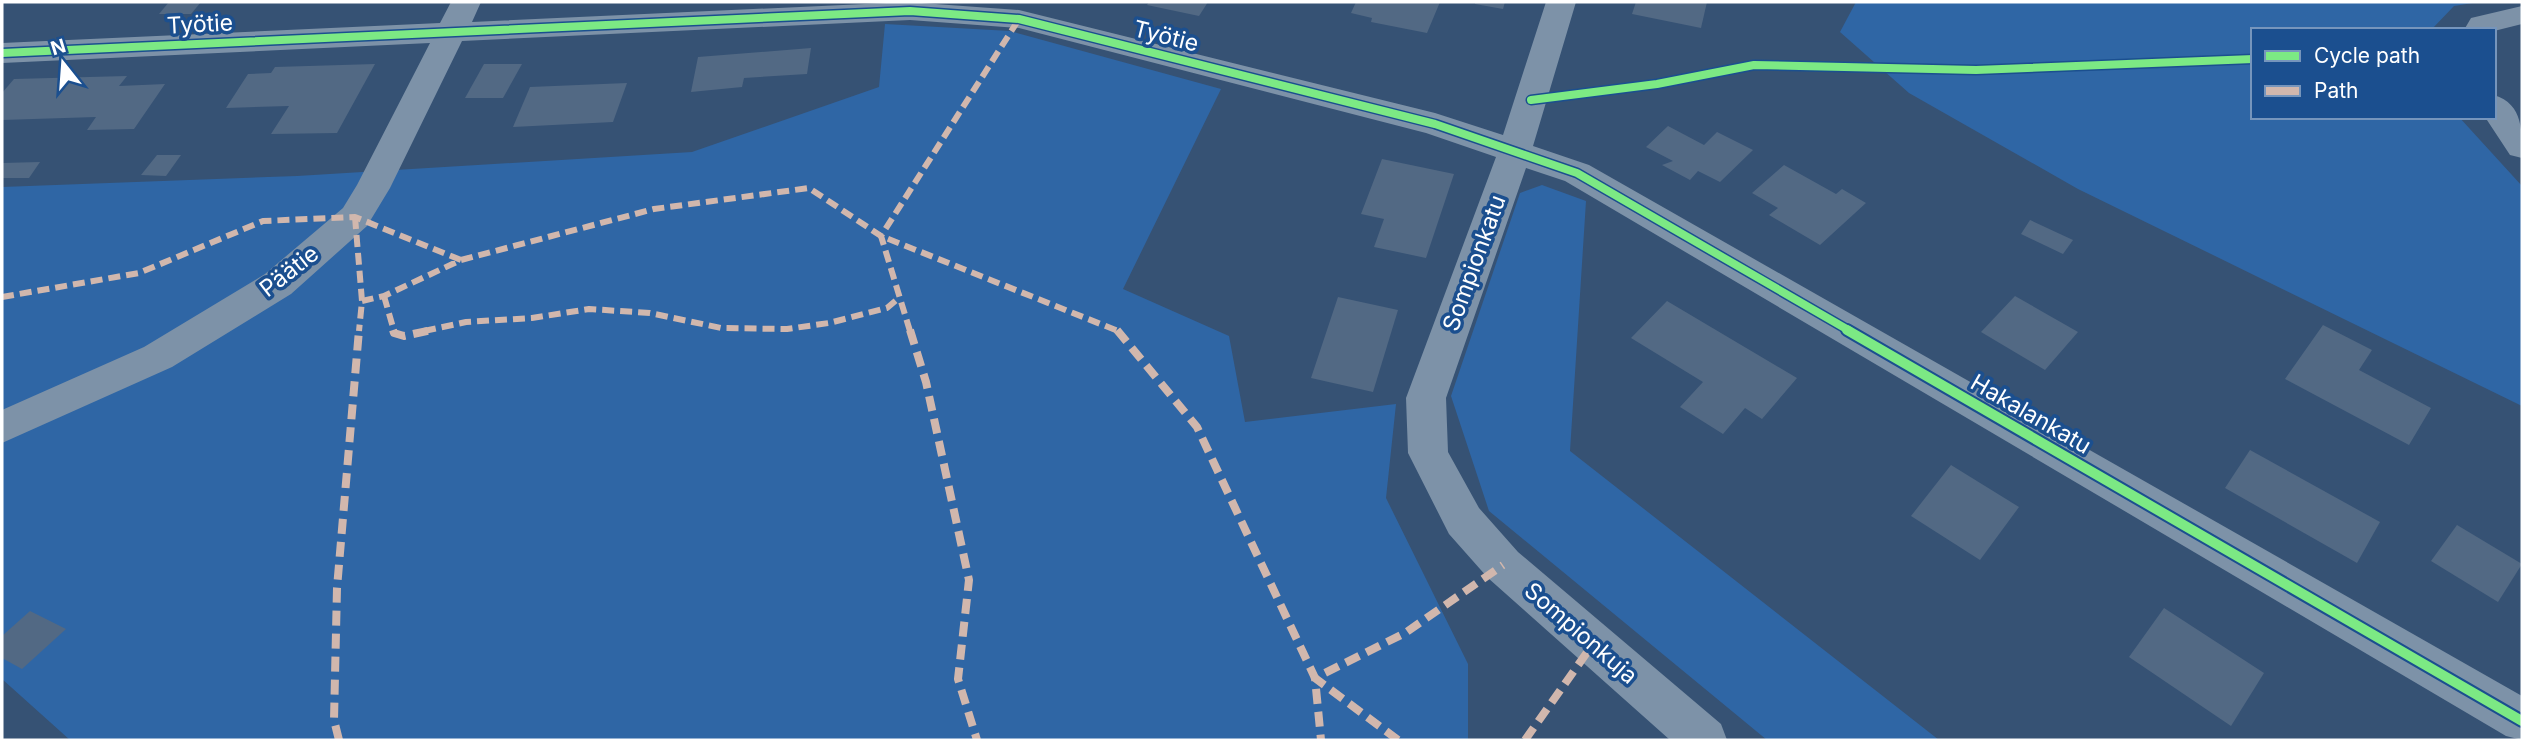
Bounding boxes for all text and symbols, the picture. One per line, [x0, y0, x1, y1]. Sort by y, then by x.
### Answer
street label: Työtie [166, 8, 234, 40]
street label: Työtie [1131, 14, 1201, 58]
north arrow [28, 28, 98, 98]
legend [2251, 28, 2496, 119]
text: N [48, 34, 68, 60]
text: Cycle path [2314, 43, 2420, 68]
text: Path [2314, 78, 2359, 103]
street label: Sompionkatu [1436, 191, 1512, 335]
street label: Päätie [254, 239, 324, 303]
street label: Hakalankatu [1966, 368, 2096, 460]
street label: Sompionkuja [1519, 576, 1643, 690]

